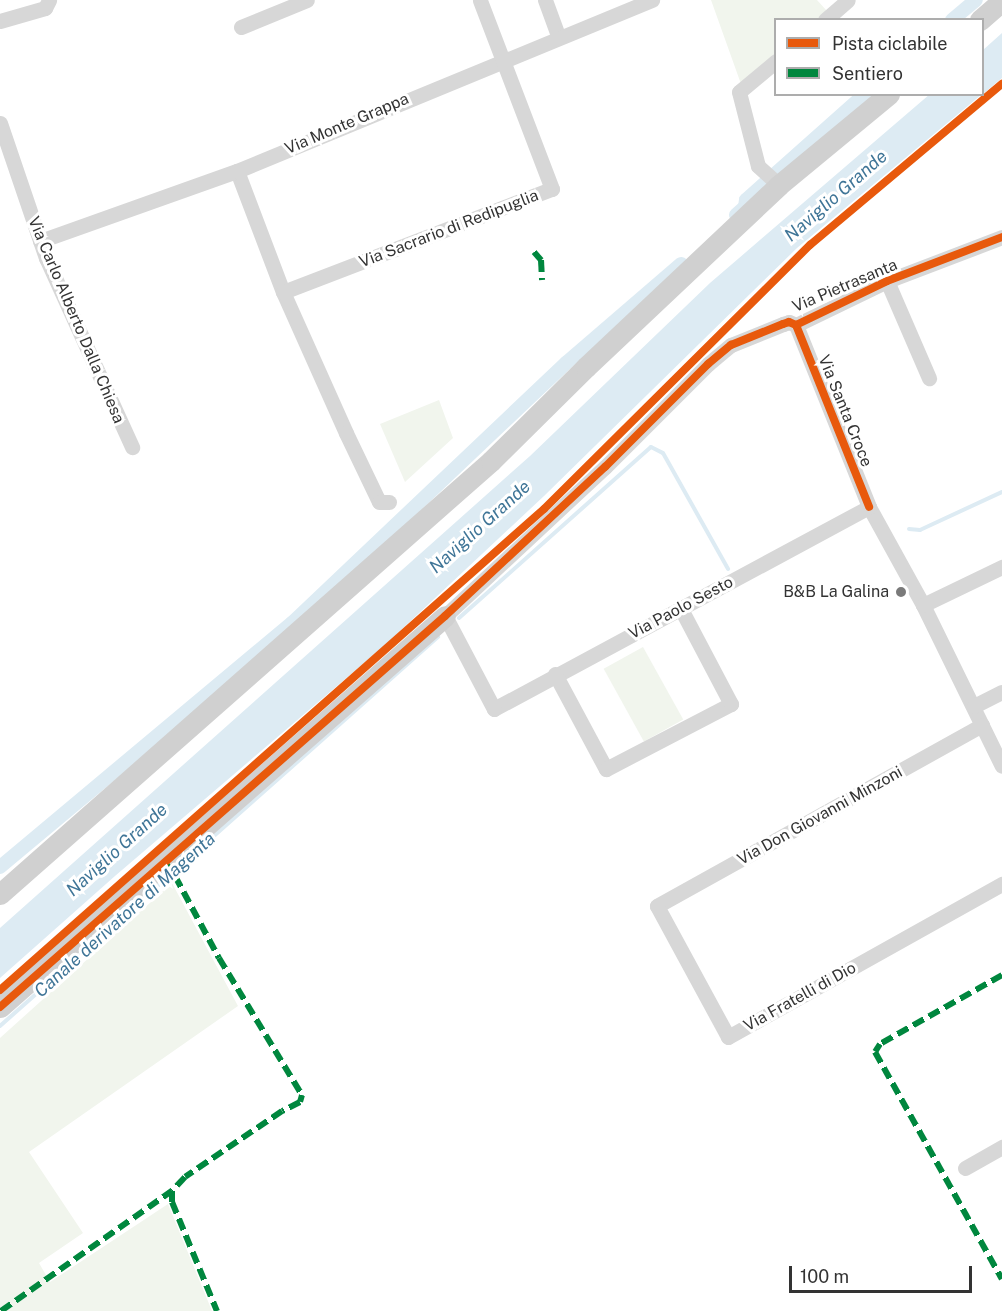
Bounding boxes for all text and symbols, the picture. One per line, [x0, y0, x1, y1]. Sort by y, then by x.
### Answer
legend [774, 18, 984, 96]
text: Pista ciclabile [832, 33, 947, 54]
text: Sentiero [832, 63, 903, 84]
street label: Via Monte Grappa [282, 89, 412, 159]
water label: Naviglio Grande [780, 146, 892, 246]
street label: Via Sacrario di Redipuglia [357, 186, 541, 272]
street label: Via Carlo Alberto Dalla Chiesa [24, 214, 128, 426]
street label: Via Pietrasanta [790, 255, 900, 317]
street label: Via Santa Croce [814, 352, 876, 470]
water label: Naviglio Grande [425, 476, 535, 578]
street label: Via Paolo Sesto [626, 572, 736, 644]
place label: B&B La Galina [783, 582, 889, 602]
marker: B&B La Galina [894, 585, 908, 599]
street label: Via Don Giovanni Minzoni [734, 763, 906, 869]
water label: Naviglio Grande [62, 799, 172, 901]
water label: Canale derivatore di Magenta [30, 828, 220, 1002]
street label: Via Fratelli di Dio [741, 958, 859, 1036]
scale bar [792, 1254, 975, 1292]
text: 100 m [800, 1266, 849, 1287]

